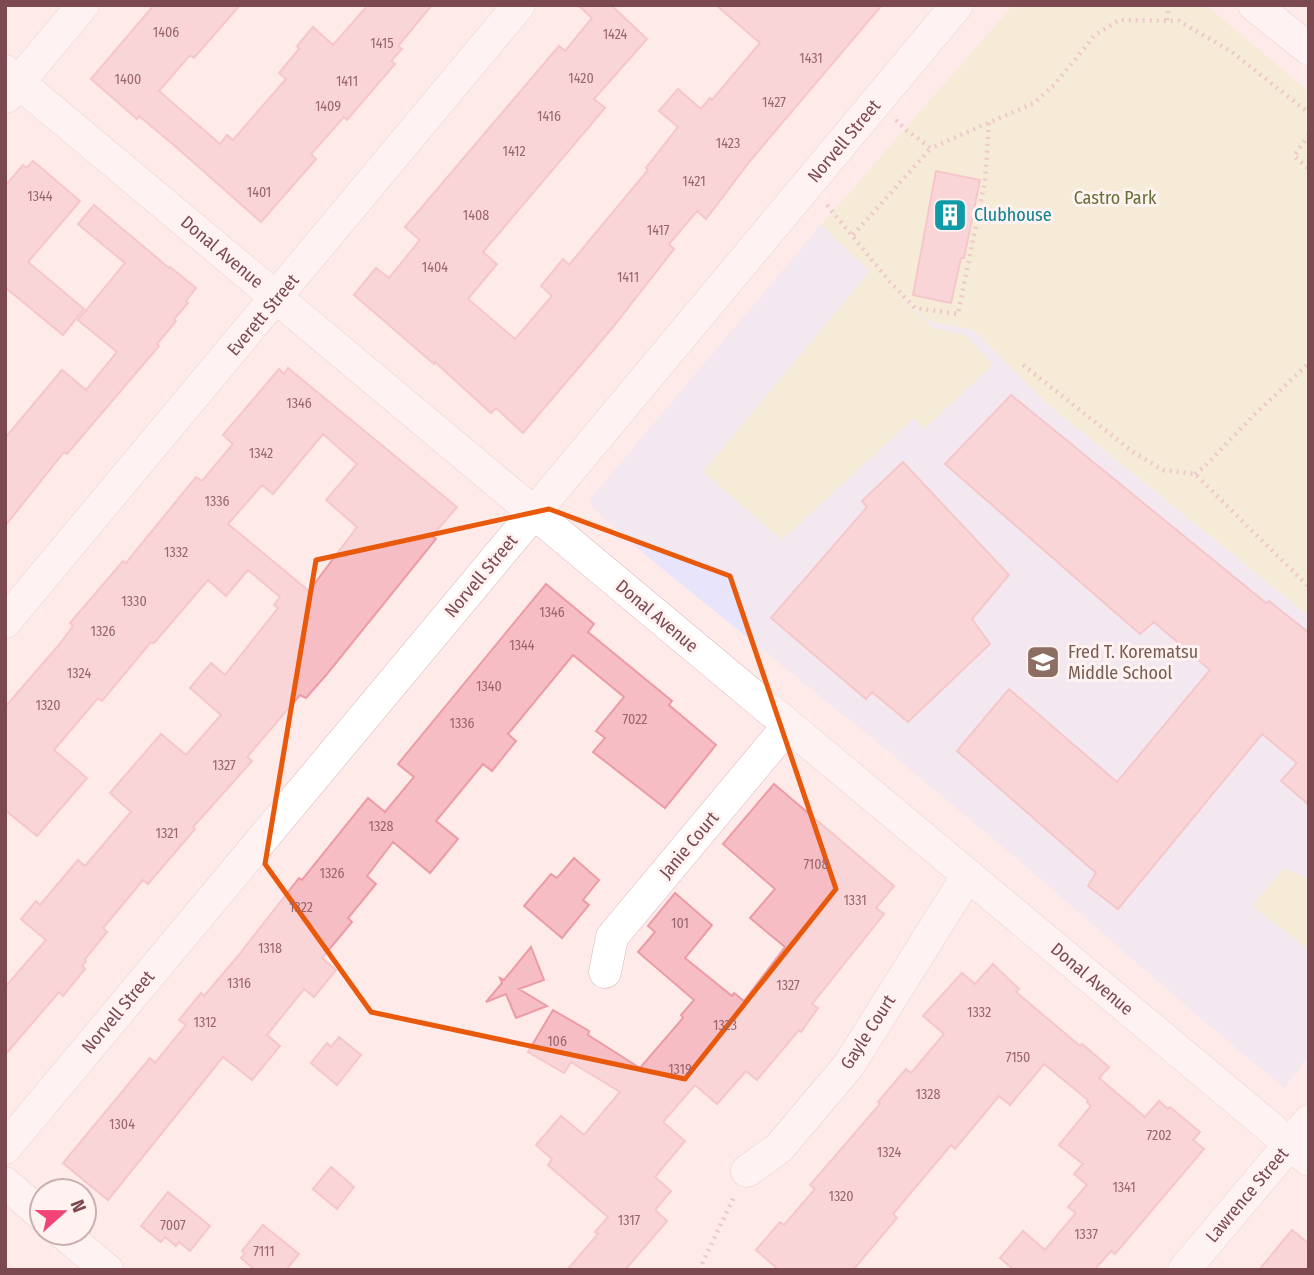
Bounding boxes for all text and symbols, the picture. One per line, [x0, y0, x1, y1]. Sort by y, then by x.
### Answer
house number: 1406 [153, 24, 179, 41]
house number: 1424 [603, 26, 628, 43]
house number: 1415 [370, 35, 394, 52]
house number: 1431 [799, 50, 823, 67]
house number: 1420 [568, 70, 594, 87]
house number: 1400 [115, 71, 141, 88]
house number: 1411 [336, 73, 358, 90]
house number: 1427 [762, 94, 786, 111]
street label: Norvell Street [803, 95, 885, 187]
house number: 1409 [315, 98, 341, 115]
house number: 1416 [537, 108, 561, 125]
house number: 1423 [716, 135, 740, 152]
house number: 1412 [502, 143, 526, 160]
house number: 1421 [682, 173, 706, 190]
house number: 1401 [247, 184, 271, 201]
park label: Castro Park [1074, 187, 1157, 209]
house number: 1344 [27, 188, 53, 205]
building icon: Clubhouse [931, 196, 969, 234]
place label: Clubhouse [974, 204, 1052, 226]
house number: 1408 [463, 207, 489, 224]
street label: Donal Avenue [176, 211, 268, 293]
house number: 1417 [647, 222, 670, 239]
house number: 1404 [422, 259, 448, 276]
house number: 1411 [617, 269, 639, 286]
street label: Everett Street [222, 270, 304, 360]
house number: 1346 [286, 395, 312, 412]
house number: 1342 [249, 445, 273, 462]
house number: 1336 [204, 493, 230, 510]
street label: Norvell Street [440, 530, 522, 622]
house number: 1332 [164, 544, 188, 561]
street label: Donal Avenue [611, 575, 703, 657]
house number: 1330 [121, 593, 147, 610]
house number: 1346 [539, 604, 565, 621]
house number: 1326 [91, 623, 115, 640]
house number: 1344 [509, 637, 535, 654]
place label: Fred T. Korematsu Middle School [1068, 641, 1198, 684]
school or university icon: Fred T. Korematsu Middle School [1024, 643, 1062, 681]
house number: 1324 [67, 665, 91, 682]
house number: 1340 [476, 678, 502, 695]
house number: 1320 [35, 697, 61, 714]
house number: 7022 [622, 711, 648, 728]
house number: 1336 [449, 715, 475, 732]
house number: 1327 [212, 757, 236, 774]
street label: Janie Court [655, 807, 723, 883]
house number: 1328 [369, 818, 393, 835]
house number: 1321 [156, 825, 179, 842]
house number: 7108 [803, 856, 829, 873]
house number: 1326 [320, 865, 344, 882]
house number: 1331 [843, 892, 867, 909]
house number: 1322 [289, 899, 313, 916]
house number: 101 [671, 915, 689, 932]
street label: Donal Avenue [1046, 938, 1138, 1020]
house number: 1318 [258, 940, 282, 957]
street label: Norvell Street [77, 966, 159, 1058]
house number: 1316 [227, 975, 251, 992]
house number: 1327 [776, 977, 800, 994]
street label: Gayle Court [836, 990, 900, 1073]
house number: 1332 [967, 1004, 991, 1021]
house number: 1312 [193, 1014, 217, 1031]
house number: 1323 [713, 1017, 737, 1034]
house number: 106 [547, 1033, 567, 1050]
house number: 7150 [1006, 1049, 1030, 1066]
house number: 1319 [668, 1061, 692, 1078]
house number: 1328 [916, 1086, 940, 1103]
house number: 1304 [109, 1116, 135, 1133]
house number: 7202 [1146, 1127, 1172, 1144]
street label: Lawrence Street [1201, 1143, 1293, 1247]
house number: 1324 [877, 1144, 901, 1161]
north arrow [28, 1177, 98, 1247]
house number: 1341 [1112, 1179, 1136, 1196]
house number: 1320 [828, 1188, 854, 1205]
text: N [66, 1197, 91, 1216]
house number: 1317 [618, 1212, 641, 1229]
house number: 7007 [160, 1217, 186, 1234]
house number: 1337 [1074, 1226, 1098, 1243]
house number: 7111 [253, 1243, 275, 1260]

